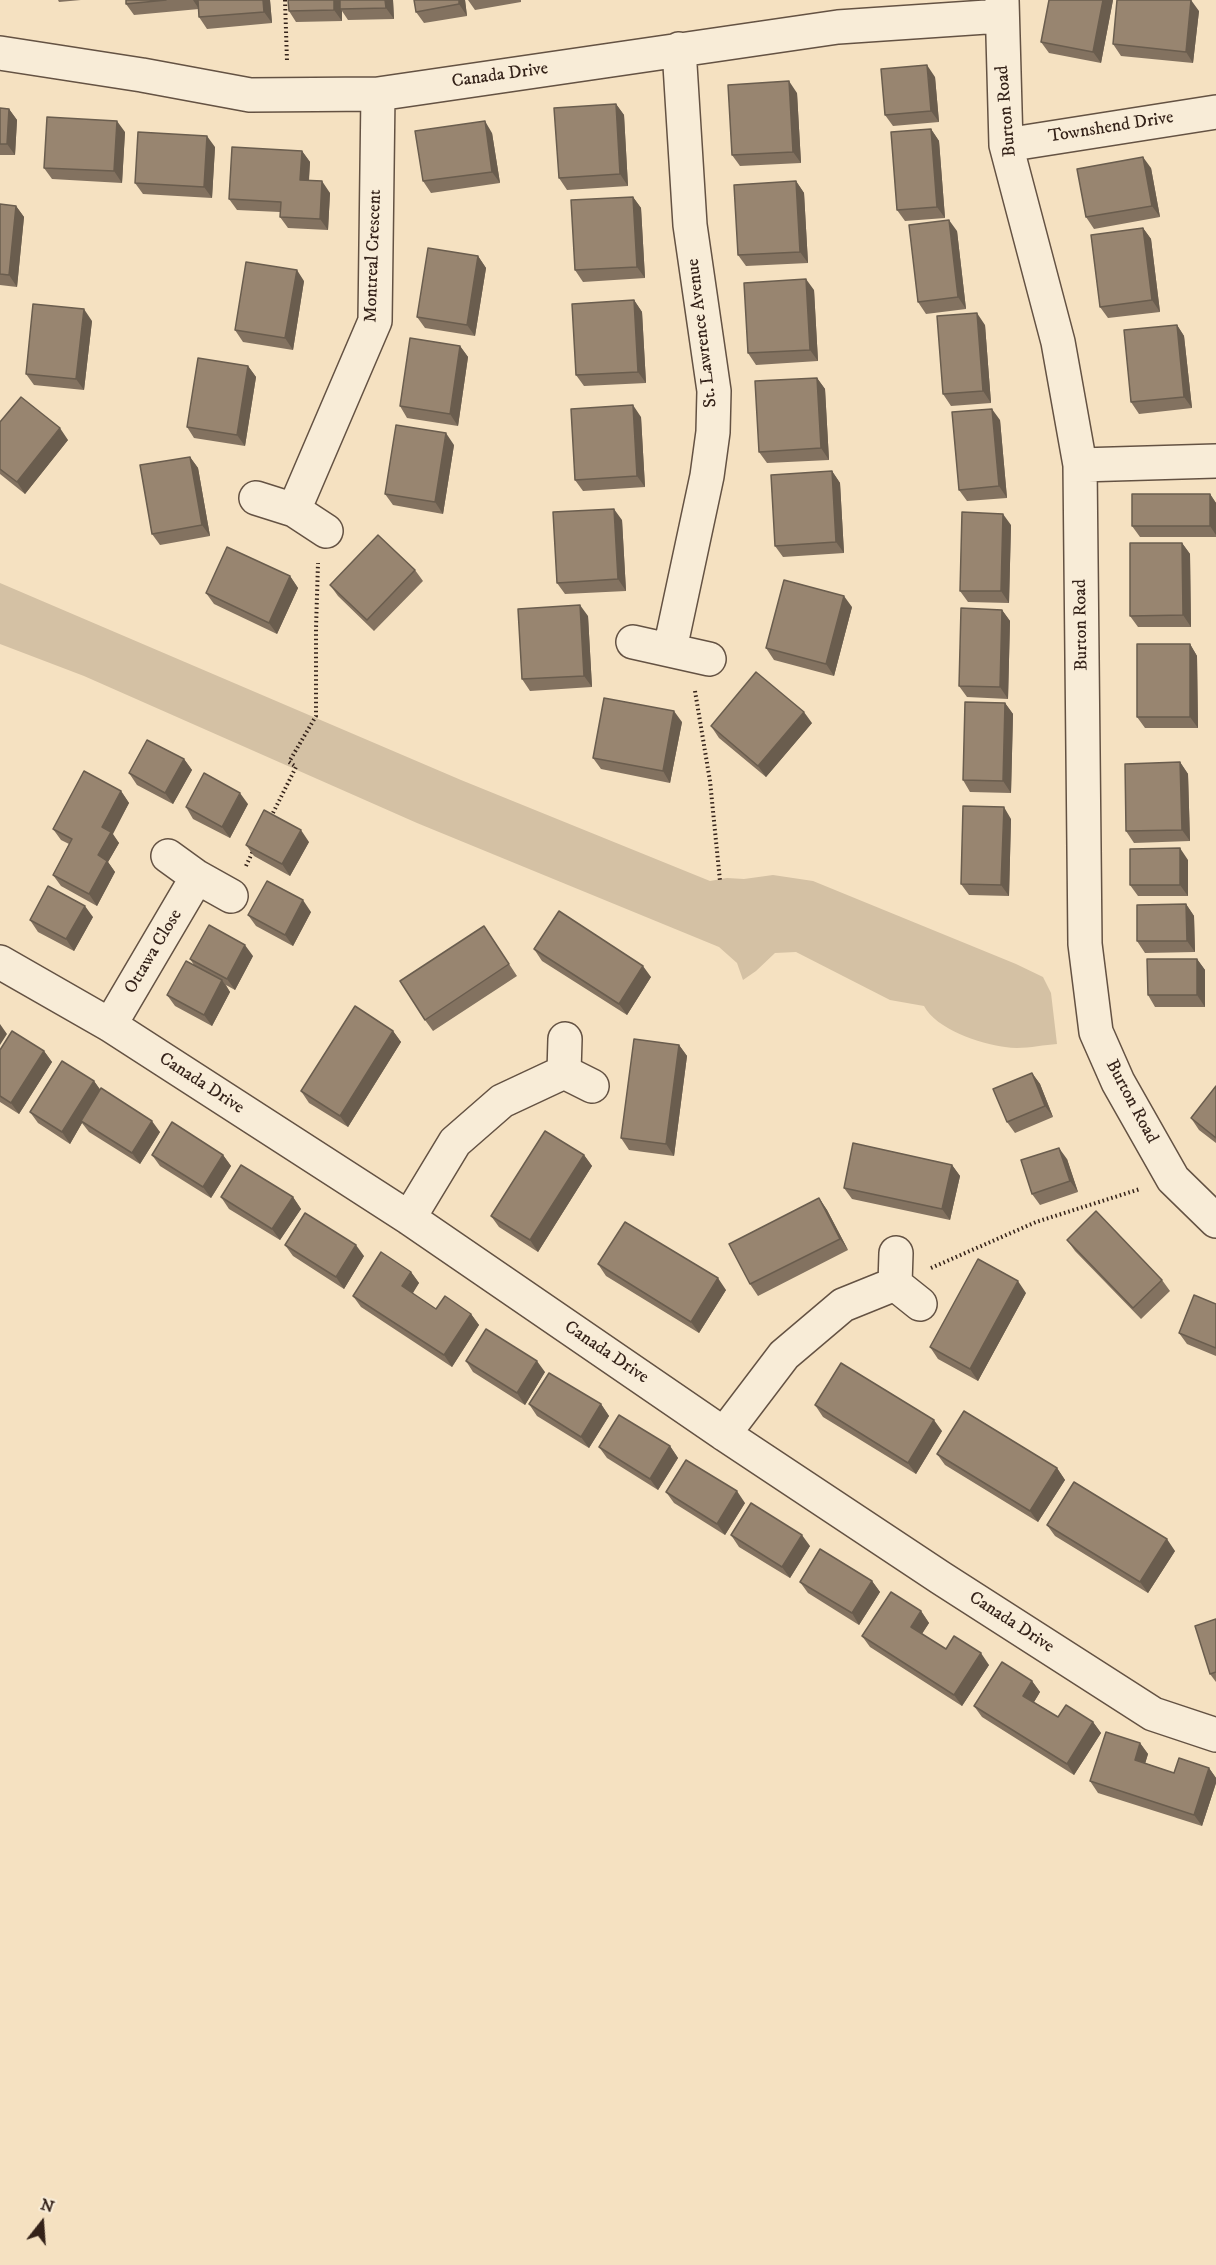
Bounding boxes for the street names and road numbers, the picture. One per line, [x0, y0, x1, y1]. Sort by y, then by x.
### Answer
street label: Canada Drive [450, 59, 550, 93]
street label: Burton Road [992, 64, 1022, 158]
street label: Townshend Drive [1047, 107, 1175, 149]
street label: Montreal Crescent [361, 189, 387, 323]
street label: St. Lawrence Avenue [683, 257, 723, 409]
street label: Burton Road [1070, 579, 1094, 671]
street label: Ottawa Close [120, 906, 188, 998]
street label: Canada Drive [154, 1048, 248, 1120]
street label: Burton Road [1100, 1056, 1162, 1148]
street label: Canada Drive [560, 1317, 652, 1389]
street label: Canada Drive [964, 1587, 1058, 1659]

